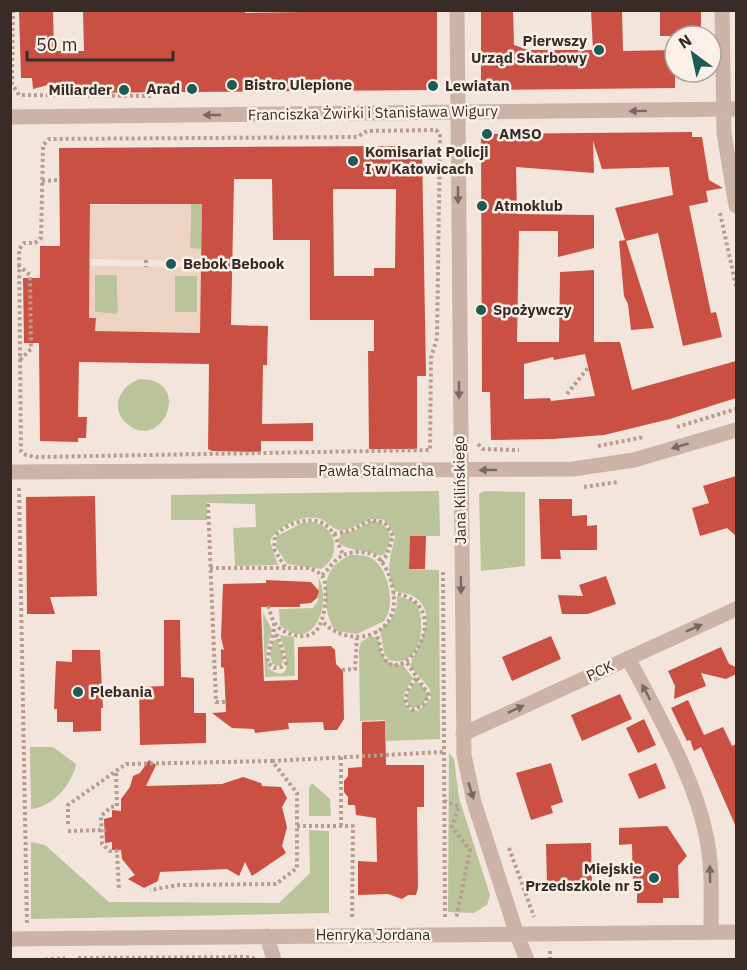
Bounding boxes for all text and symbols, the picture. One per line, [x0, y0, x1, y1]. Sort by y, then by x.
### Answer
scale bar [27, 24, 172, 62]
north arrow [663, 24, 723, 84]
text: N [675, 30, 695, 53]
place label: Pierwszy Urząd Skarbowy [471, 31, 587, 67]
text: 50 m [36, 33, 78, 56]
marker: Pierwszy Urząd Skarbowy [592, 43, 606, 57]
place label: Bistro Ulepione [244, 75, 352, 94]
place label: Lewiatan [445, 76, 510, 95]
marker: Bistro Ulepione [225, 78, 239, 92]
place label: Arad [146, 79, 180, 98]
marker: Lewiatan [426, 79, 440, 93]
place label: Miliarder [48, 80, 112, 99]
marker: Arad [185, 82, 199, 96]
marker: Miliarder [117, 83, 131, 97]
street label: Franciszka Żwirki i Stanisława Wigury [248, 101, 499, 124]
one-way arrow [628, 106, 647, 116]
one-way arrow [202, 110, 221, 120]
place label: AMSO [499, 124, 542, 143]
marker: AMSO [480, 127, 494, 141]
place label: Komisariat Policji I w Katowicach [365, 142, 489, 178]
marker: Komisariat Policji I w Katowicach [346, 154, 360, 168]
one-way arrow [453, 185, 463, 204]
place label: Atmoklub [494, 196, 563, 215]
marker: Atmoklub [475, 199, 489, 213]
place label: Bebok Bebook [183, 254, 285, 273]
marker: Bebok Bebook [164, 257, 178, 271]
place label: Spożywczy [493, 300, 572, 319]
marker: Spożywczy [474, 303, 488, 317]
one-way arrow [454, 380, 464, 399]
street label: Jana Kilińskiego [449, 435, 470, 545]
one-way arrow [671, 442, 689, 451]
street label: Pawła Stalmacha [318, 461, 434, 480]
one-way arrow [478, 465, 497, 475]
one-way arrow [456, 575, 466, 594]
one-way arrow [685, 623, 703, 633]
street label: PCK [583, 656, 617, 685]
place label: Plebania [90, 682, 153, 701]
one-way arrow [641, 683, 651, 700]
marker: Plebania [71, 685, 85, 699]
one-way arrow [508, 705, 525, 714]
one-way arrow [467, 783, 476, 801]
place label: Miejskie Przedszkole nr 5 [525, 859, 642, 895]
one-way arrow [705, 864, 715, 883]
marker: Miejskie Przedszkole nr 5 [647, 871, 661, 885]
street label: Henryka Jordana [316, 925, 430, 944]

